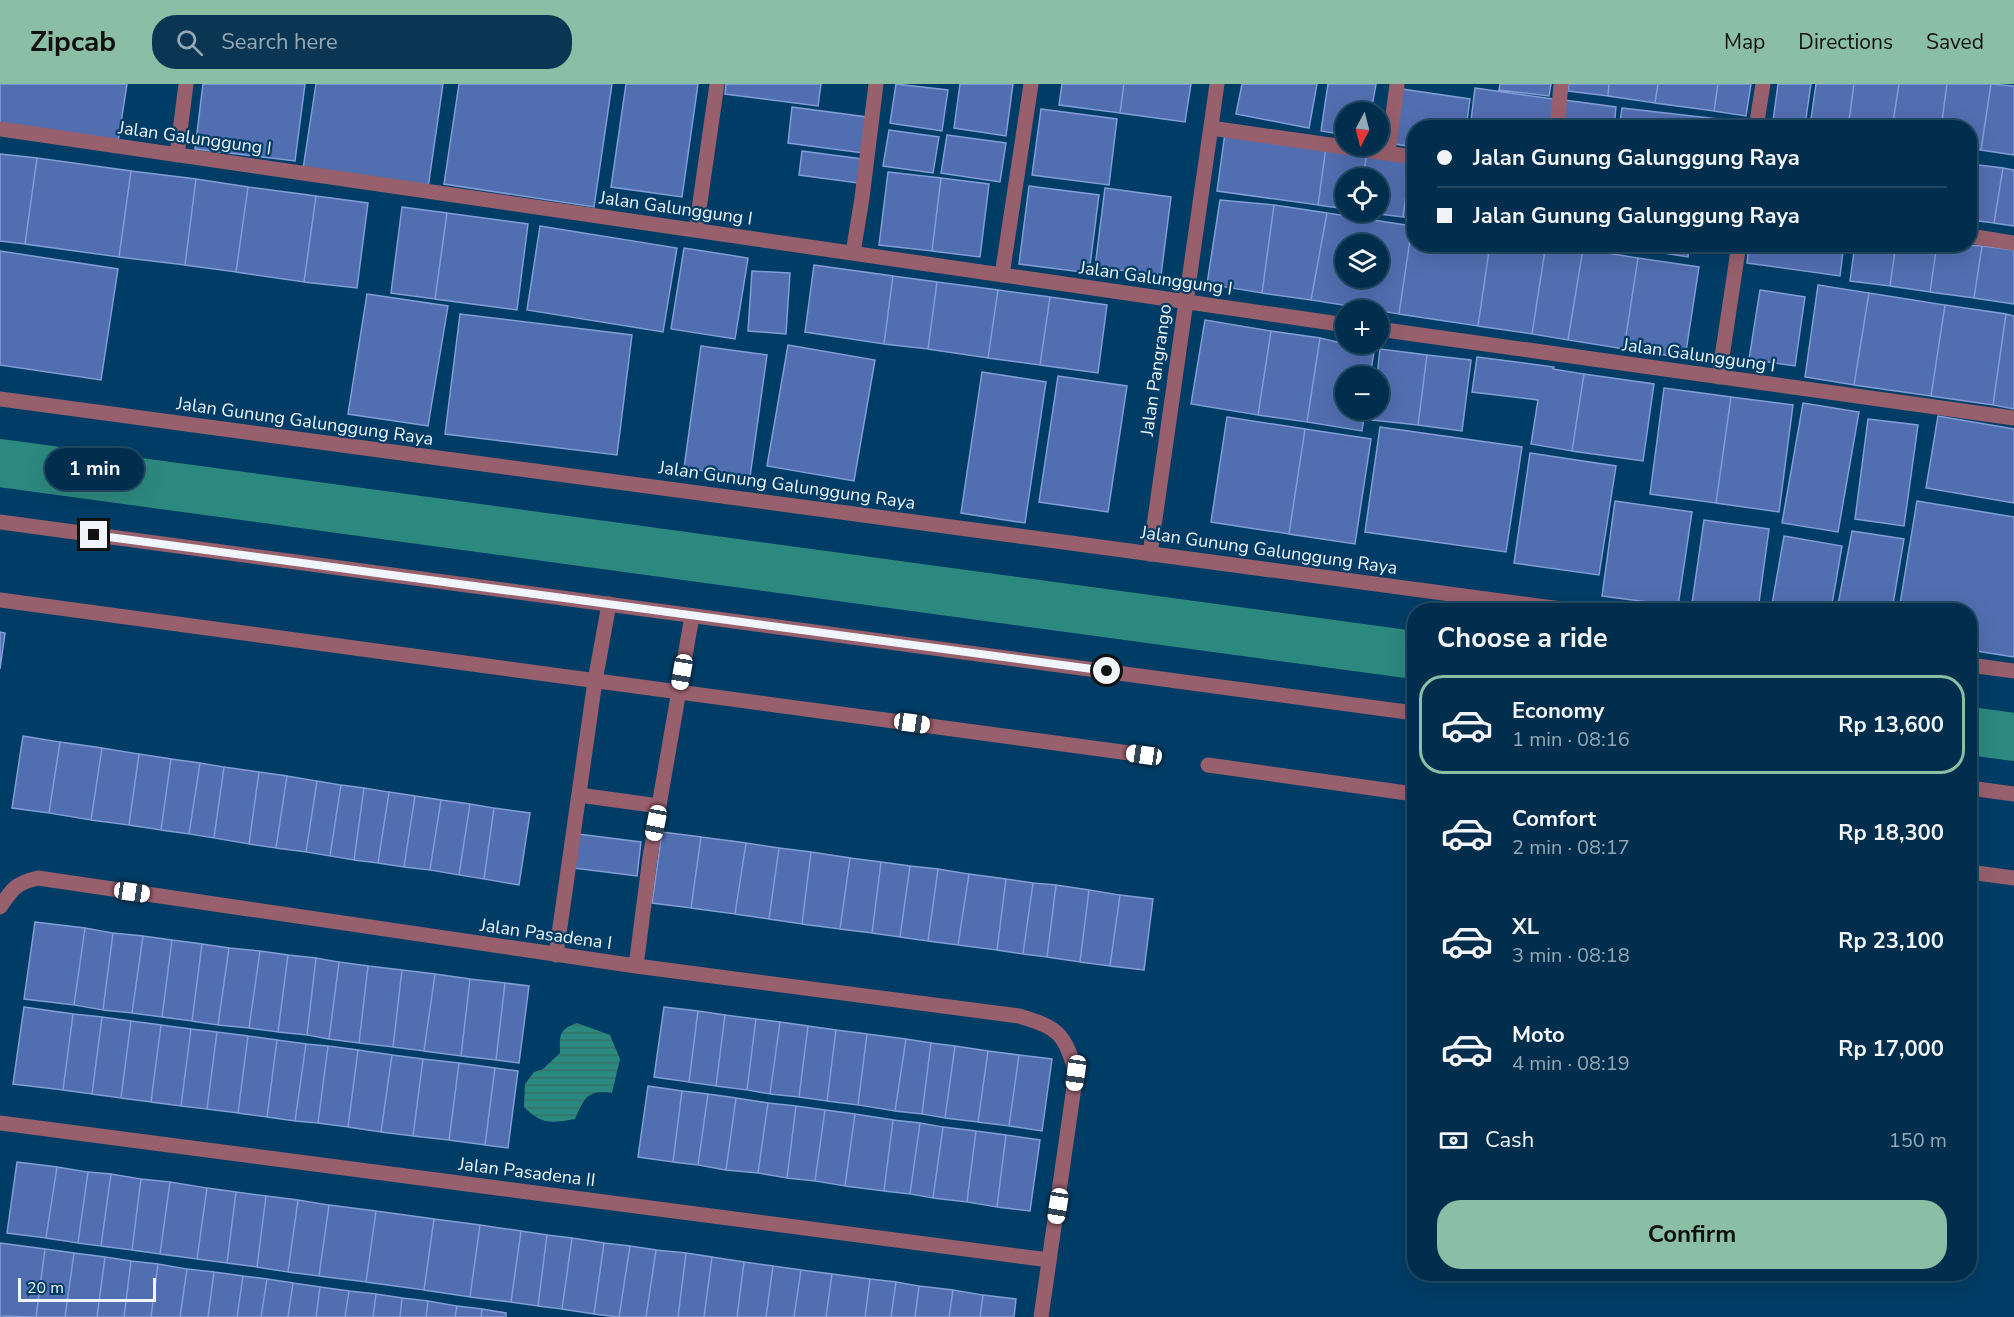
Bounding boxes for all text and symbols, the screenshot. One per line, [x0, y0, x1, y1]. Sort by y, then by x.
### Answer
search box [152, 15, 572, 69]
text: Zipcab [30, 23, 116, 61]
icon: search [173, 26, 206, 59]
text: Search here [221, 27, 338, 57]
text: Map [1724, 28, 1765, 56]
text: Directions [1798, 28, 1893, 56]
text: Saved [1926, 28, 1984, 56]
north arrow [1335, 102, 1389, 156]
map controls [1335, 102, 1389, 420]
street label: Jalan Galunggung I [116, 115, 273, 161]
text: Jalan Gunung Galunggung Raya [1473, 143, 1800, 173]
button: locate [1335, 168, 1389, 222]
street label: Jalan Galunggung I [597, 185, 754, 231]
text: Jalan Gunung Galunggung Raya [1473, 201, 1800, 231]
button: layers [1335, 234, 1389, 288]
street label: Jalan Galunggung I [1077, 255, 1234, 301]
button: + [1335, 300, 1389, 354]
street label: Jalan Pangrango [1135, 302, 1177, 439]
street label: Jalan Galunggung I [1620, 332, 1777, 378]
button: − [1335, 366, 1389, 420]
street label: Jalan Gunung Galunggung Raya [174, 391, 435, 451]
callout: 1 min [44, 448, 144, 490]
text: 1 min [69, 455, 120, 482]
street label: Jalan Gunung Galunggung Raya [656, 455, 917, 515]
street label: Jalan Gunung Galunggung Raya [1138, 520, 1399, 580]
route end [80, 521, 107, 548]
text: Choose a ride [1437, 620, 1608, 657]
car [670, 653, 694, 691]
route start [1093, 657, 1120, 684]
text: Economy [1512, 696, 1604, 726]
icon: car [1440, 698, 1494, 752]
text: Rp 13,600 [1838, 710, 1944, 740]
car [893, 712, 931, 734]
text: 1 min · 08:16 [1512, 726, 1630, 753]
car [1125, 744, 1163, 766]
car [644, 804, 668, 842]
text: Comfort [1512, 804, 1596, 834]
icon: car [1440, 806, 1494, 860]
text: Rp 18,300 [1838, 818, 1944, 848]
text: 2 min · 08:17 [1512, 834, 1630, 861]
car [113, 881, 151, 903]
text: XL [1512, 912, 1539, 942]
street label: Jalan Pasadena I [478, 913, 613, 955]
icon: car [1440, 914, 1494, 968]
text: Rp 23,100 [1838, 926, 1944, 956]
text: 3 min · 08:18 [1512, 942, 1630, 969]
text: Moto [1512, 1020, 1565, 1050]
icon: car [1440, 1022, 1494, 1076]
text: Rp 17,000 [1838, 1034, 1944, 1064]
text: 4 min · 08:19 [1512, 1050, 1630, 1077]
car [1065, 1054, 1087, 1092]
icon: cash [1437, 1124, 1470, 1157]
text: Cash [1485, 1125, 1534, 1155]
text: 150 m [1889, 1127, 1947, 1154]
street label: Jalan Pasadena II [456, 1152, 597, 1192]
car [1046, 1187, 1070, 1225]
button: Confirm [1437, 1200, 1947, 1269]
scale bar [18, 1275, 156, 1302]
text: 20 m [27, 1277, 64, 1299]

